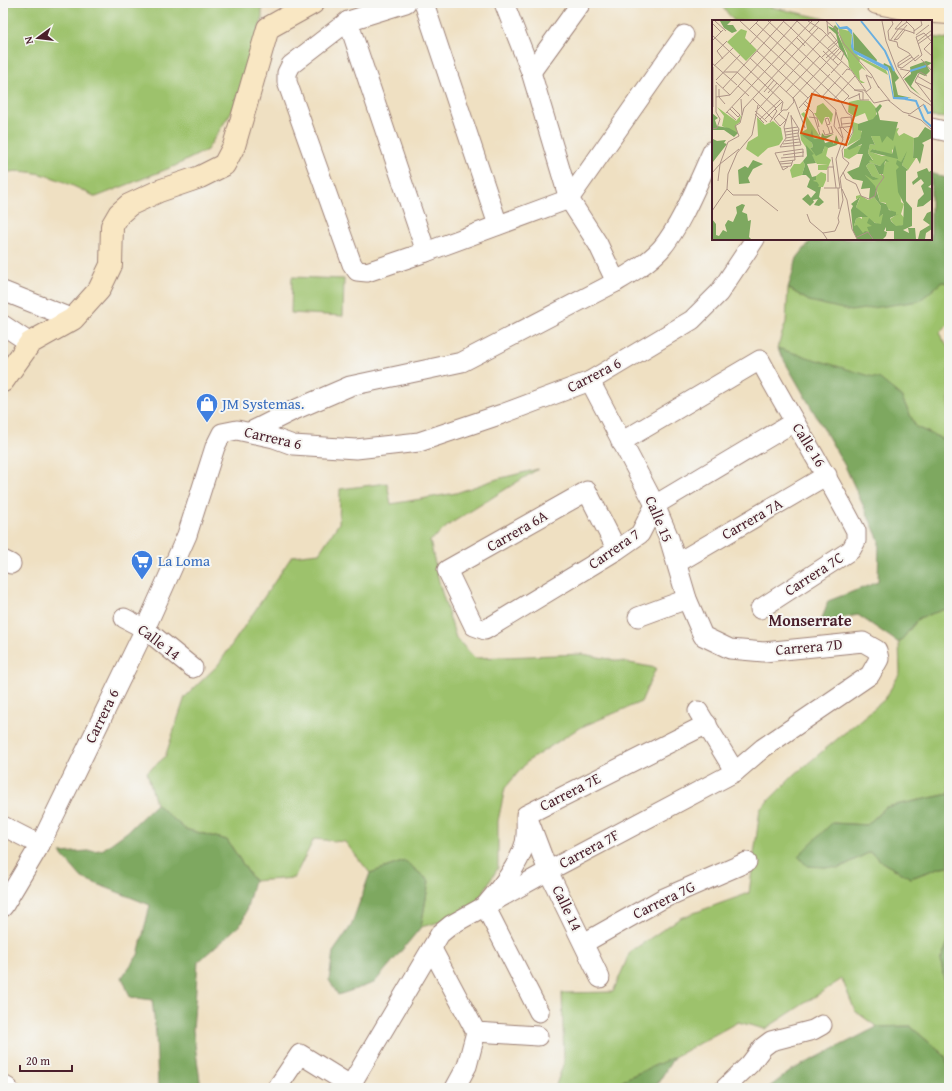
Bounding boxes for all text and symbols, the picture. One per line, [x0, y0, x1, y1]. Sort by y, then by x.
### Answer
north arrow [18, 18, 58, 58]
inset map [712, 20, 932, 240]
text: N [19, 34, 37, 46]
street label: Carrera 6 [563, 352, 624, 397]
shop icon: JM Systemas. [194, 391, 220, 424]
place label: JM Systemas. [220, 393, 304, 414]
street label: Calle 16 [788, 419, 831, 471]
street label: Carrera 6 [242, 421, 304, 454]
street label: Calle 15 [640, 492, 679, 545]
street label: Carrera 7A [717, 493, 786, 544]
street label: Carrera 6A [482, 505, 551, 556]
street label: Carrera 7 [584, 523, 644, 574]
street label: Carrera 7C [780, 547, 847, 600]
supermarket icon: La Loma [129, 548, 155, 581]
place label: La Loma [158, 550, 210, 571]
district label: Monserrate [768, 608, 852, 632]
street label: Calle 14 [134, 619, 185, 665]
street label: Carrera 7D [775, 633, 843, 660]
street label: Carrera 6 [79, 685, 124, 746]
street label: Carrera 7E [536, 767, 604, 816]
street label: Carrera 7F [555, 824, 623, 873]
street label: Carrera 7G [629, 875, 699, 924]
street label: Calle 14 [547, 881, 588, 934]
scale bar [20, 1047, 72, 1073]
text: 20 m [26, 1052, 50, 1069]

